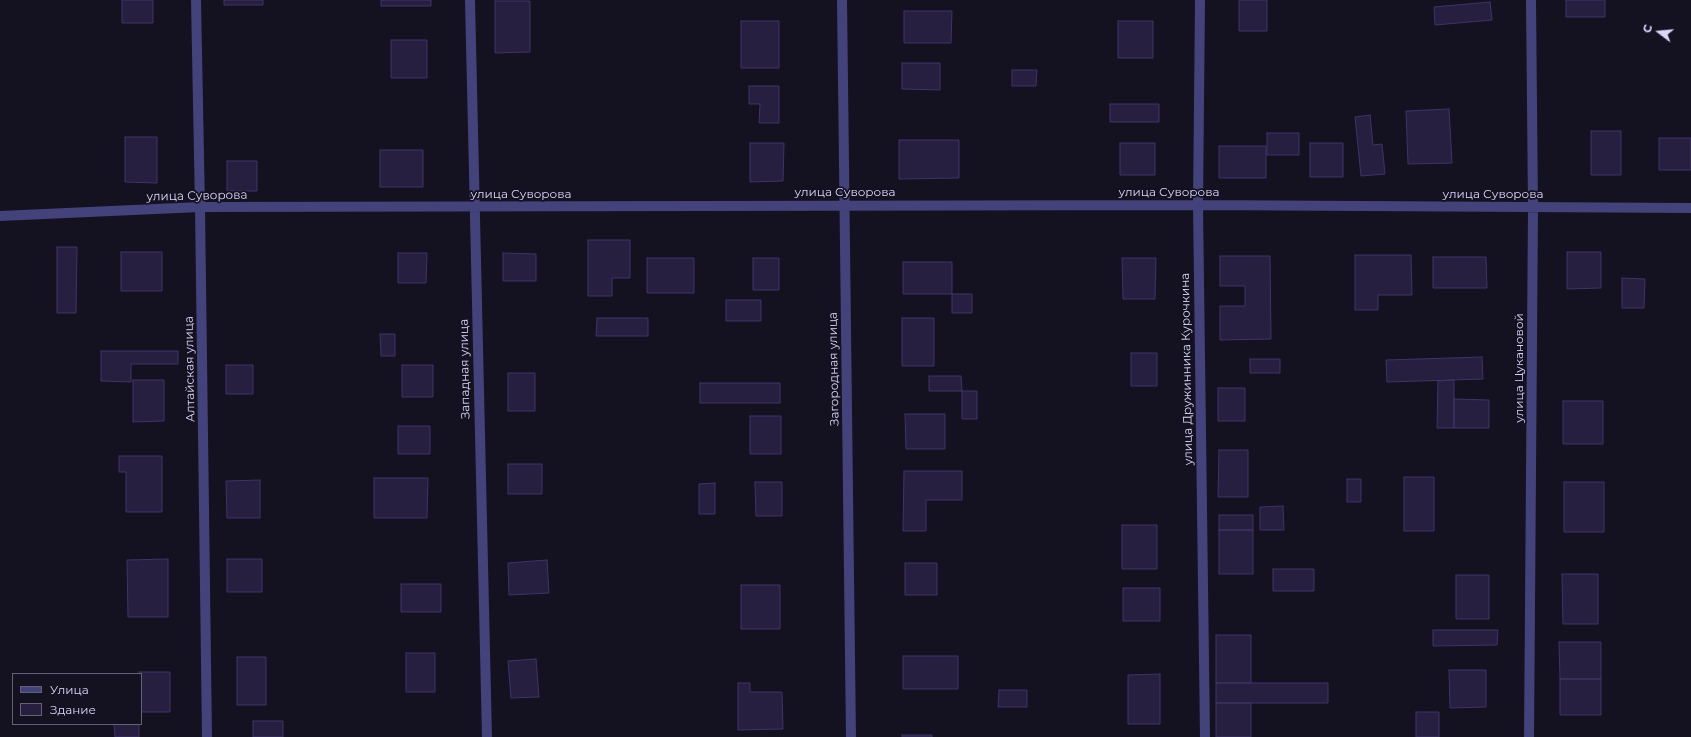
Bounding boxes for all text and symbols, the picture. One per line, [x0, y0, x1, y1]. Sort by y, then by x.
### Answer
north arrow [1639, 12, 1679, 52]
text: С [1640, 23, 1655, 34]
street label: улица Суворова [795, 185, 895, 199]
street label: улица Суворова [1119, 185, 1219, 199]
street label: улица Суворова [471, 187, 571, 201]
street label: улица Суворова [1443, 187, 1543, 201]
street label: улица Суворова [146, 188, 248, 204]
street label: улица Дружинника Курочкина [1178, 273, 1196, 465]
street label: Загородная улица [826, 312, 842, 426]
street label: улица Цукановой [1512, 313, 1526, 423]
street label: Алтайская улица [182, 316, 198, 422]
street label: Западная улица [457, 319, 473, 419]
legend [12, 673, 142, 725]
text: Улица [50, 682, 89, 697]
text: Здание [50, 702, 96, 717]

